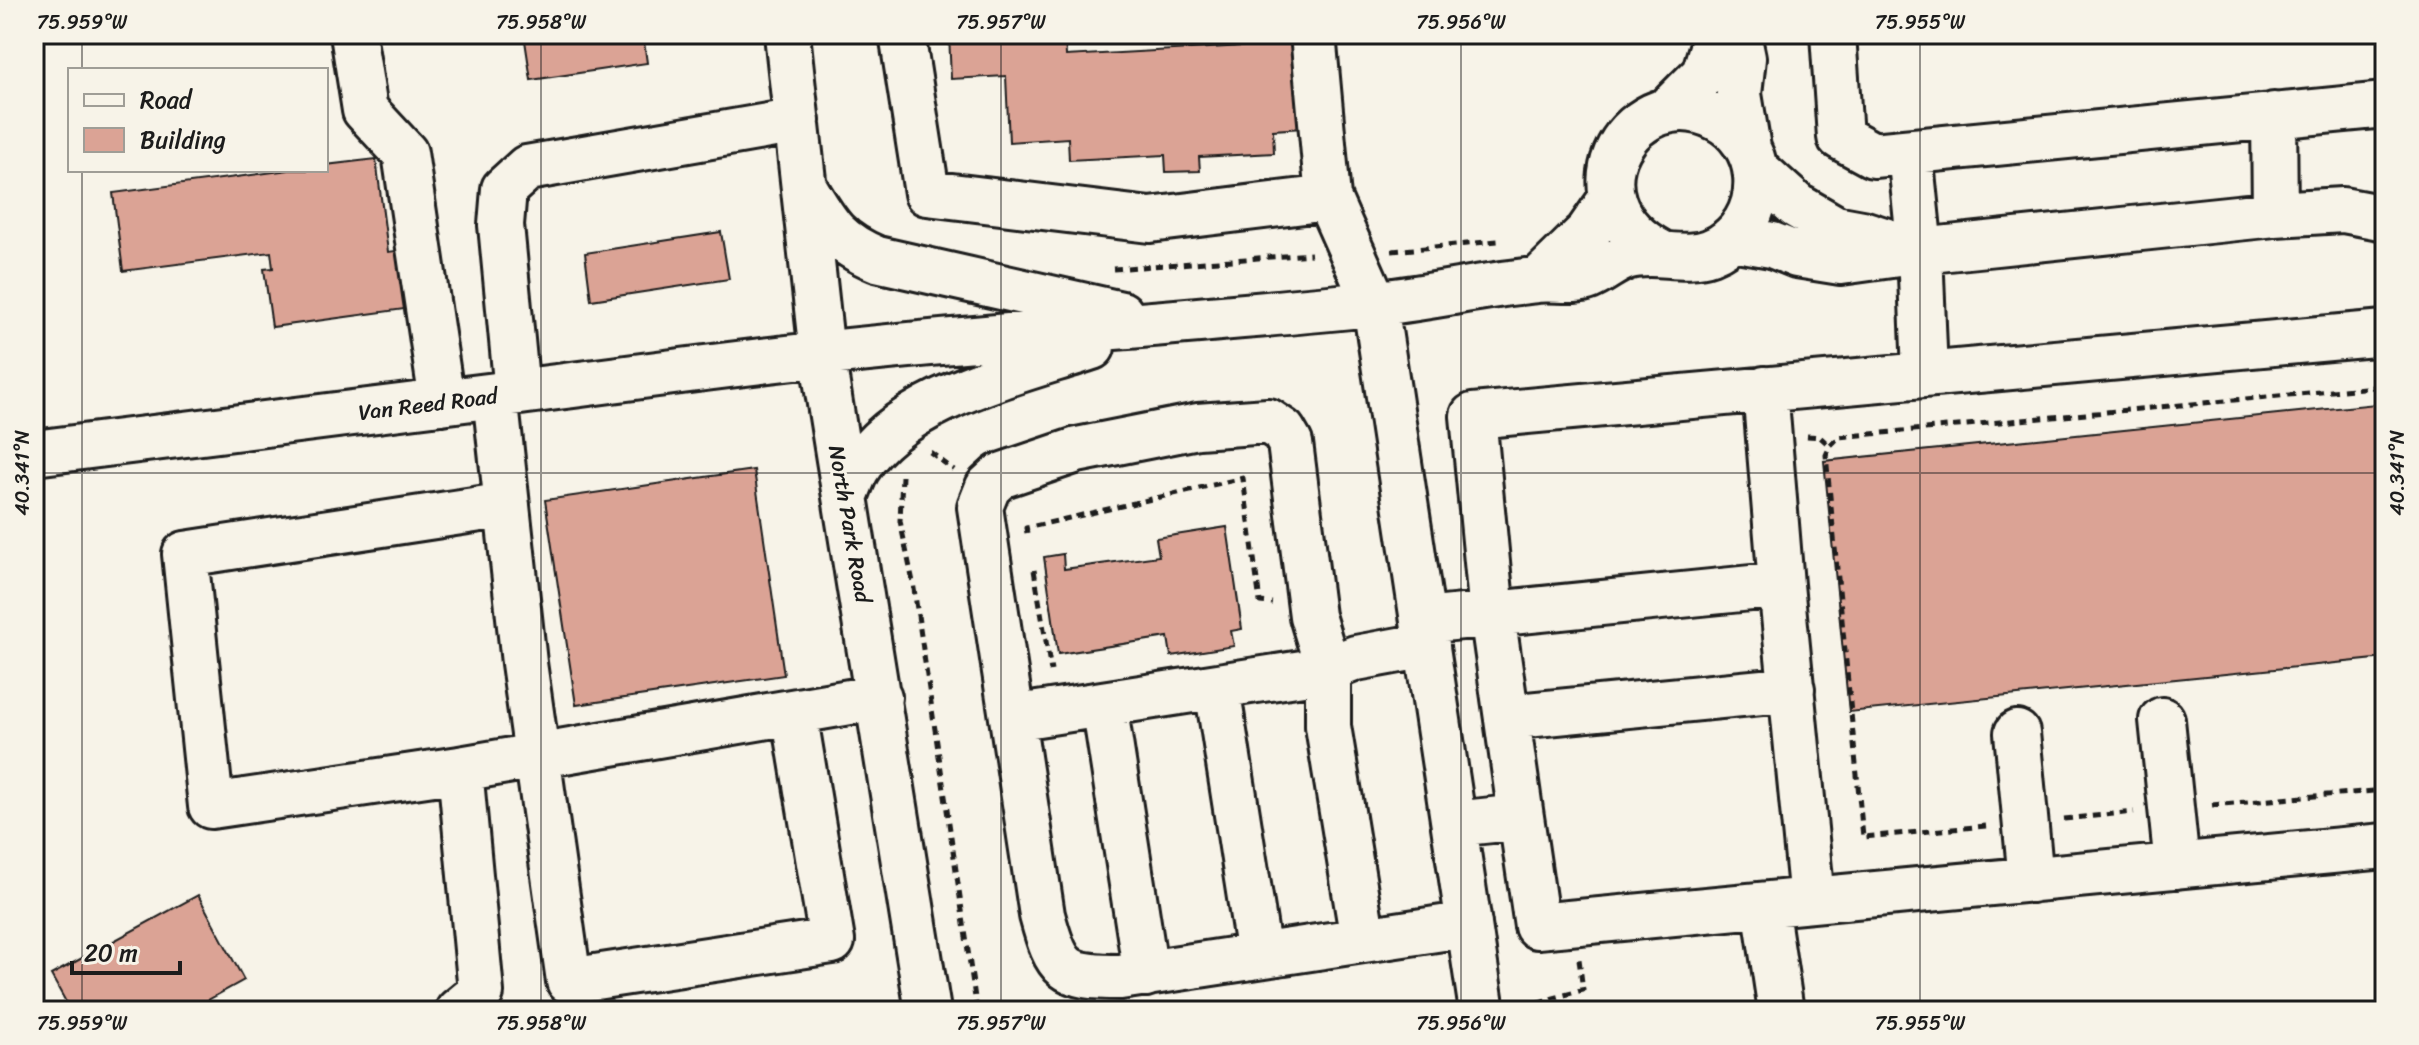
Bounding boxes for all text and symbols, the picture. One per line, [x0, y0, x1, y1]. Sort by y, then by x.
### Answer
text: 75.959°W [37, 5, 128, 40]
text: 75.958°W [496, 5, 587, 40]
text: 75.957°W [956, 5, 1046, 40]
text: 75.956°W [1416, 5, 1506, 40]
text: 75.955°W [1875, 5, 1966, 40]
legend [68, 68, 328, 172]
text: Road [140, 79, 194, 121]
text: Building [140, 119, 226, 161]
street label: Van Reed Road [356, 376, 501, 432]
text: 40.341°N [5, 430, 40, 516]
text: 40.341°N [2380, 430, 2415, 516]
street label: North Park Road [817, 442, 883, 607]
scale bar [72, 925, 180, 975]
text: 20 m [84, 932, 138, 974]
text: 75.959°W [37, 1006, 128, 1041]
text: 75.958°W [496, 1006, 587, 1041]
text: 75.957°W [956, 1006, 1046, 1041]
text: 75.956°W [1416, 1006, 1506, 1041]
text: 75.955°W [1875, 1006, 1966, 1041]

